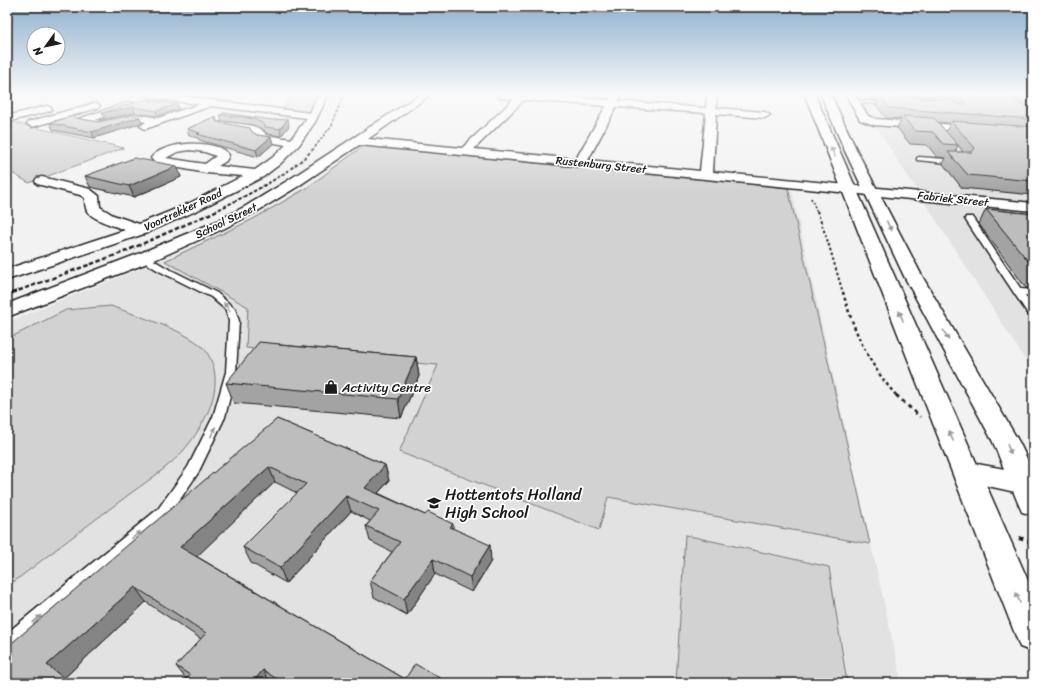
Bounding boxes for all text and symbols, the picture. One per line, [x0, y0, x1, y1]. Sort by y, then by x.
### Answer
north arrow [26, 26, 66, 66]
text: N [28, 42, 49, 60]
one-way arrow [830, 146, 836, 157]
street label: Rustenburg Street [555, 151, 648, 179]
street label: Voortrekker Road [141, 183, 226, 236]
street label: Fabriek Street [917, 186, 990, 212]
street label: School Street [192, 198, 261, 244]
one-way arrow [886, 220, 892, 232]
one-way arrow [223, 301, 231, 312]
one-way arrow [898, 310, 904, 321]
one-way arrow [943, 329, 949, 341]
place label: Activity Centre [341, 376, 431, 399]
shop icon: Activity Centre [323, 379, 339, 395]
one-way arrow [210, 426, 216, 437]
one-way arrow [947, 429, 953, 441]
one-way arrow [1006, 443, 1012, 455]
place label: Hottentots Holland High School [445, 480, 583, 527]
school or university icon: Hottentots Holland High School [426, 495, 442, 511]
one-way arrow [131, 530, 142, 539]
one-way arrow [1015, 592, 1021, 603]
one-way arrow [31, 614, 42, 623]

